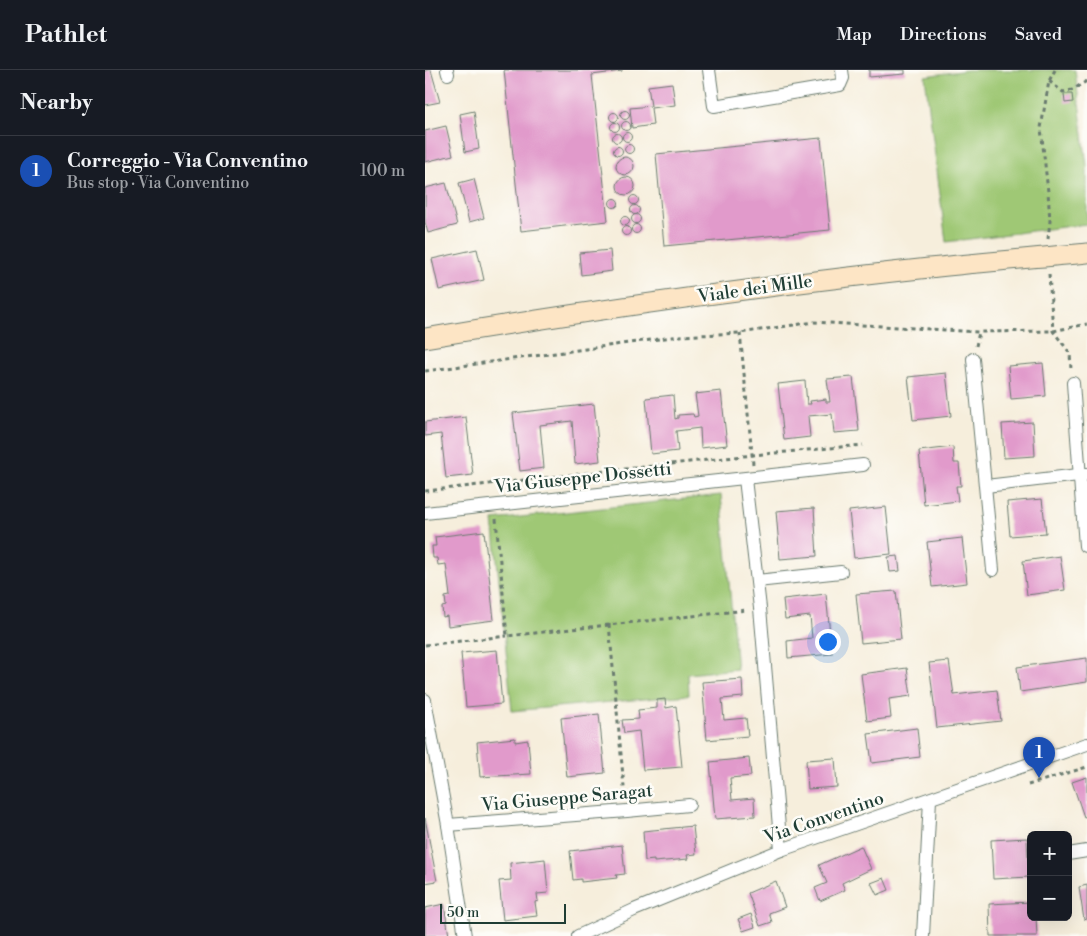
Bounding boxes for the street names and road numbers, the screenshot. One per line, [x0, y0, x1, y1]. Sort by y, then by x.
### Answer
street label: Viale dei Mille [695, 270, 814, 309]
street label: Via Giuseppe Dossetti [492, 457, 673, 499]
street label: Via Giuseppe Saragat [479, 779, 654, 817]
street label: Via Conventino [760, 787, 887, 850]

